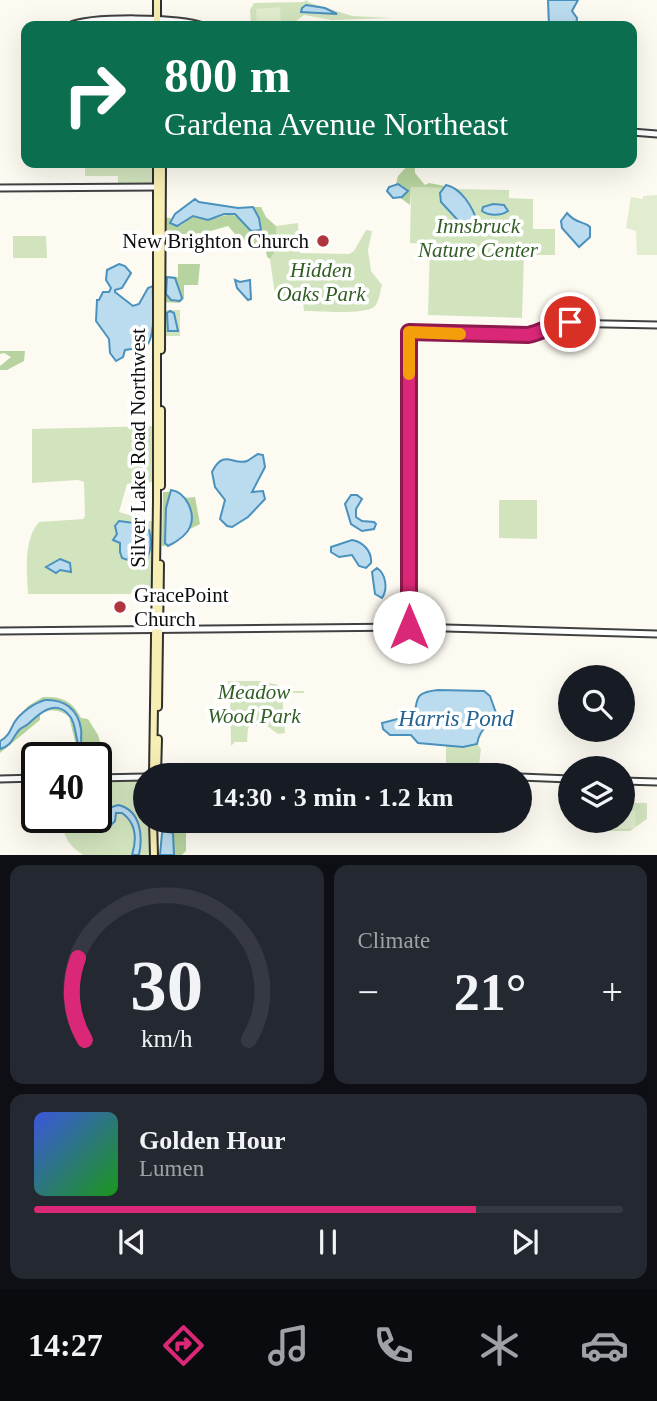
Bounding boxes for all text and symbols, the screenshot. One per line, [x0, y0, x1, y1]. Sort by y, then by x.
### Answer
text: 800 m [164, 48, 291, 103]
icon: right [49, 49, 140, 140]
text: Gardena Avenue Northeast [164, 106, 508, 142]
park label: Innsbruck Nature Center [417, 214, 539, 262]
place label: New Brighton Church [122, 229, 309, 253]
marker: New Brighton Church [315, 233, 331, 249]
park label: Hidden Oaks Park [276, 258, 366, 306]
pin [540, 292, 600, 352]
icon: arrive [551, 303, 589, 341]
street label: Silver Lake Road Northwest [126, 328, 150, 568]
place label: GracePoint Church [134, 583, 229, 631]
position arrow [372, 590, 446, 664]
marker: GracePoint Church [112, 599, 128, 615]
map controls [558, 665, 635, 833]
button: search [558, 665, 635, 742]
park label: Meadow Wood Park [207, 680, 301, 728]
water label: Harris Pond [397, 706, 514, 731]
speed limit sign: 40 [21, 742, 112, 833]
button: layers [558, 756, 635, 833]
text: 14:30 · 3 min · 1.2 km [212, 783, 453, 812]
text: Climate [358, 928, 430, 953]
text: 30 [130, 946, 203, 1027]
text: 21° [454, 964, 527, 1021]
text: − [358, 971, 379, 1013]
text: + [602, 971, 623, 1013]
text: km/h [141, 1025, 193, 1052]
text: Golden Hour [139, 1126, 286, 1155]
text: Lumen [139, 1156, 204, 1181]
icon: previous [113, 1223, 151, 1261]
icon: pause [309, 1223, 347, 1261]
icon: next [506, 1223, 544, 1261]
icon: directions [159, 1321, 208, 1370]
icon: music [264, 1321, 313, 1370]
icon: phone [369, 1321, 418, 1370]
icon: climate [475, 1321, 524, 1370]
icon: car [580, 1321, 629, 1370]
text: 14:27 [28, 1327, 103, 1363]

